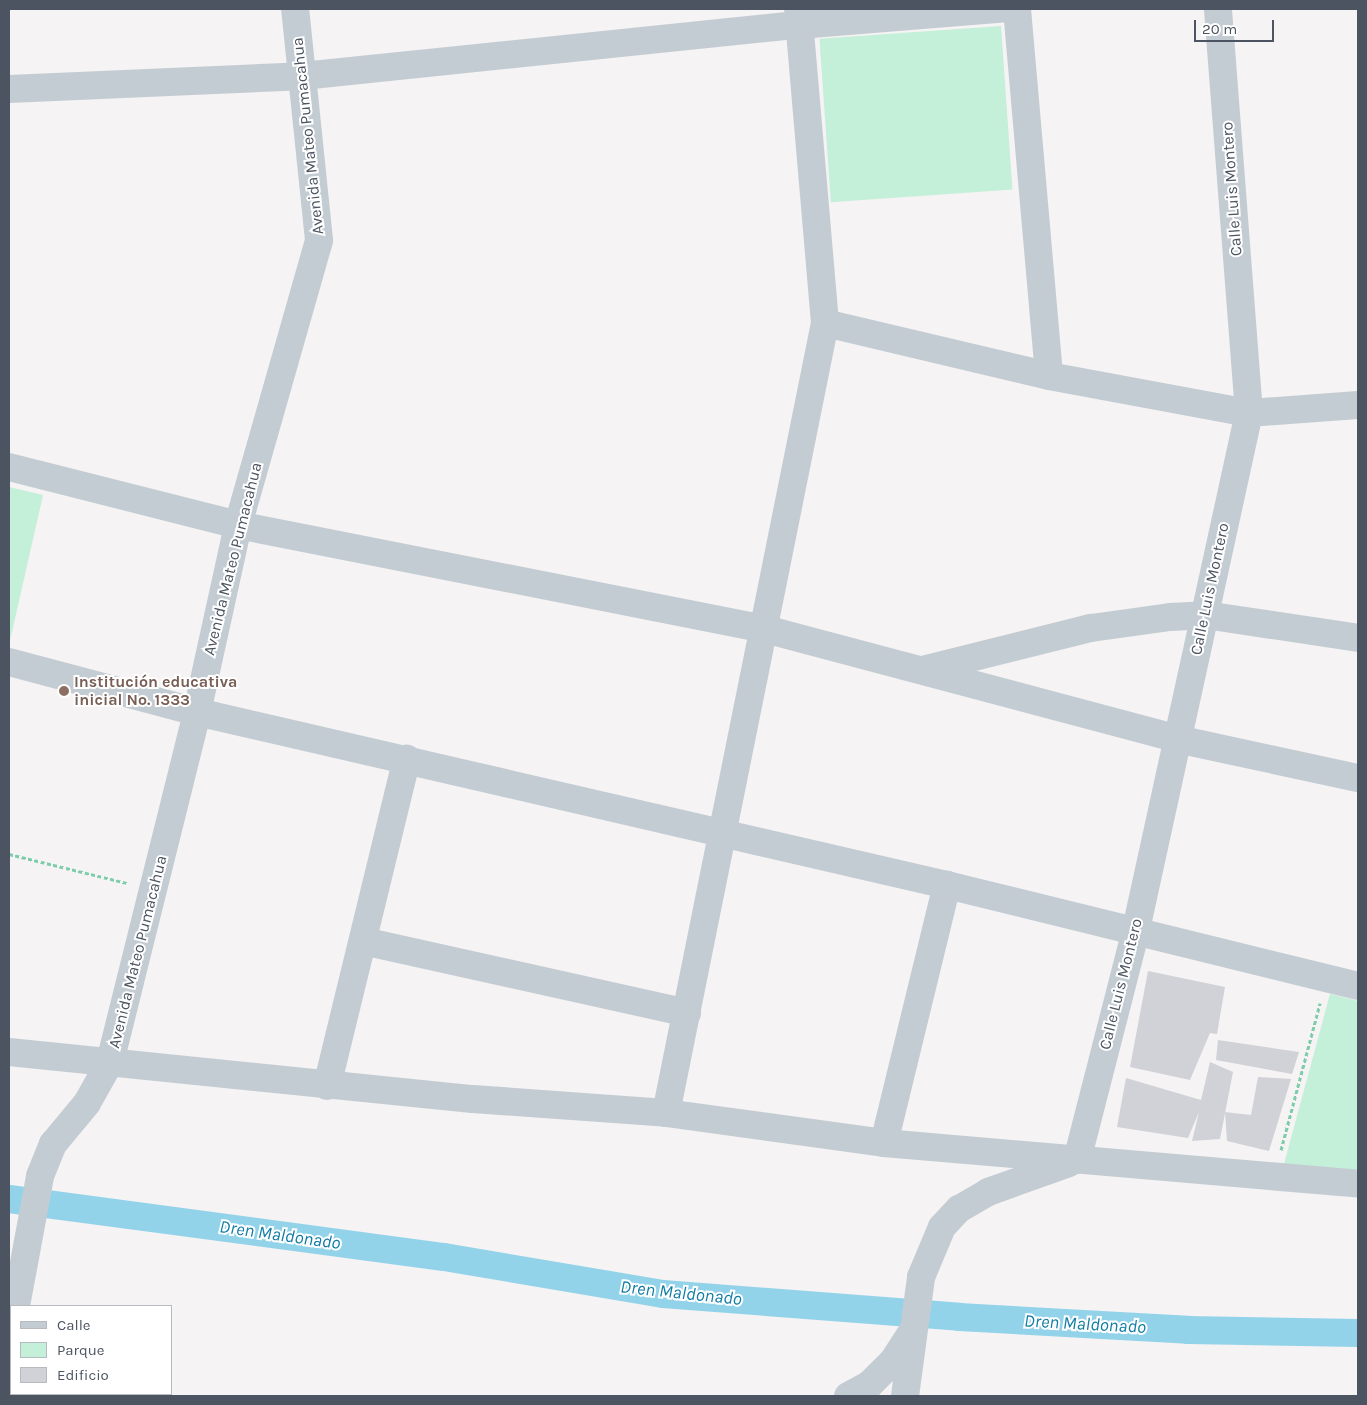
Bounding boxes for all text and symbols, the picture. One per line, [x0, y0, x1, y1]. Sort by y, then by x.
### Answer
scale bar [1197, 10, 1277, 42]
text: 20 m [1202, 20, 1237, 38]
street label: Avenida Mateo Pumacahua [288, 36, 328, 236]
street label: Calle Luis Montero [1218, 121, 1246, 257]
street label: Avenida Mateo Pumacahua [200, 460, 266, 658]
street label: Calle Luis Montero [1187, 521, 1233, 657]
place label: Institución educativa inicial No. 1333 [74, 672, 237, 710]
marker: Institución educativa inicial No. 1333 [58, 685, 70, 697]
street label: Avenida Mateo Pumacahua [105, 853, 171, 1051]
street label: Calle Luis Montero [1095, 916, 1147, 1052]
water label: Dren Maldonado [218, 1216, 342, 1254]
water label: Dren Maldonado [619, 1276, 743, 1310]
legend [10, 1305, 172, 1395]
water label: Dren Maldonado [1024, 1310, 1146, 1338]
text: Calle [57, 1316, 91, 1334]
text: Parque [57, 1341, 105, 1359]
text: Edificio [57, 1366, 109, 1384]

